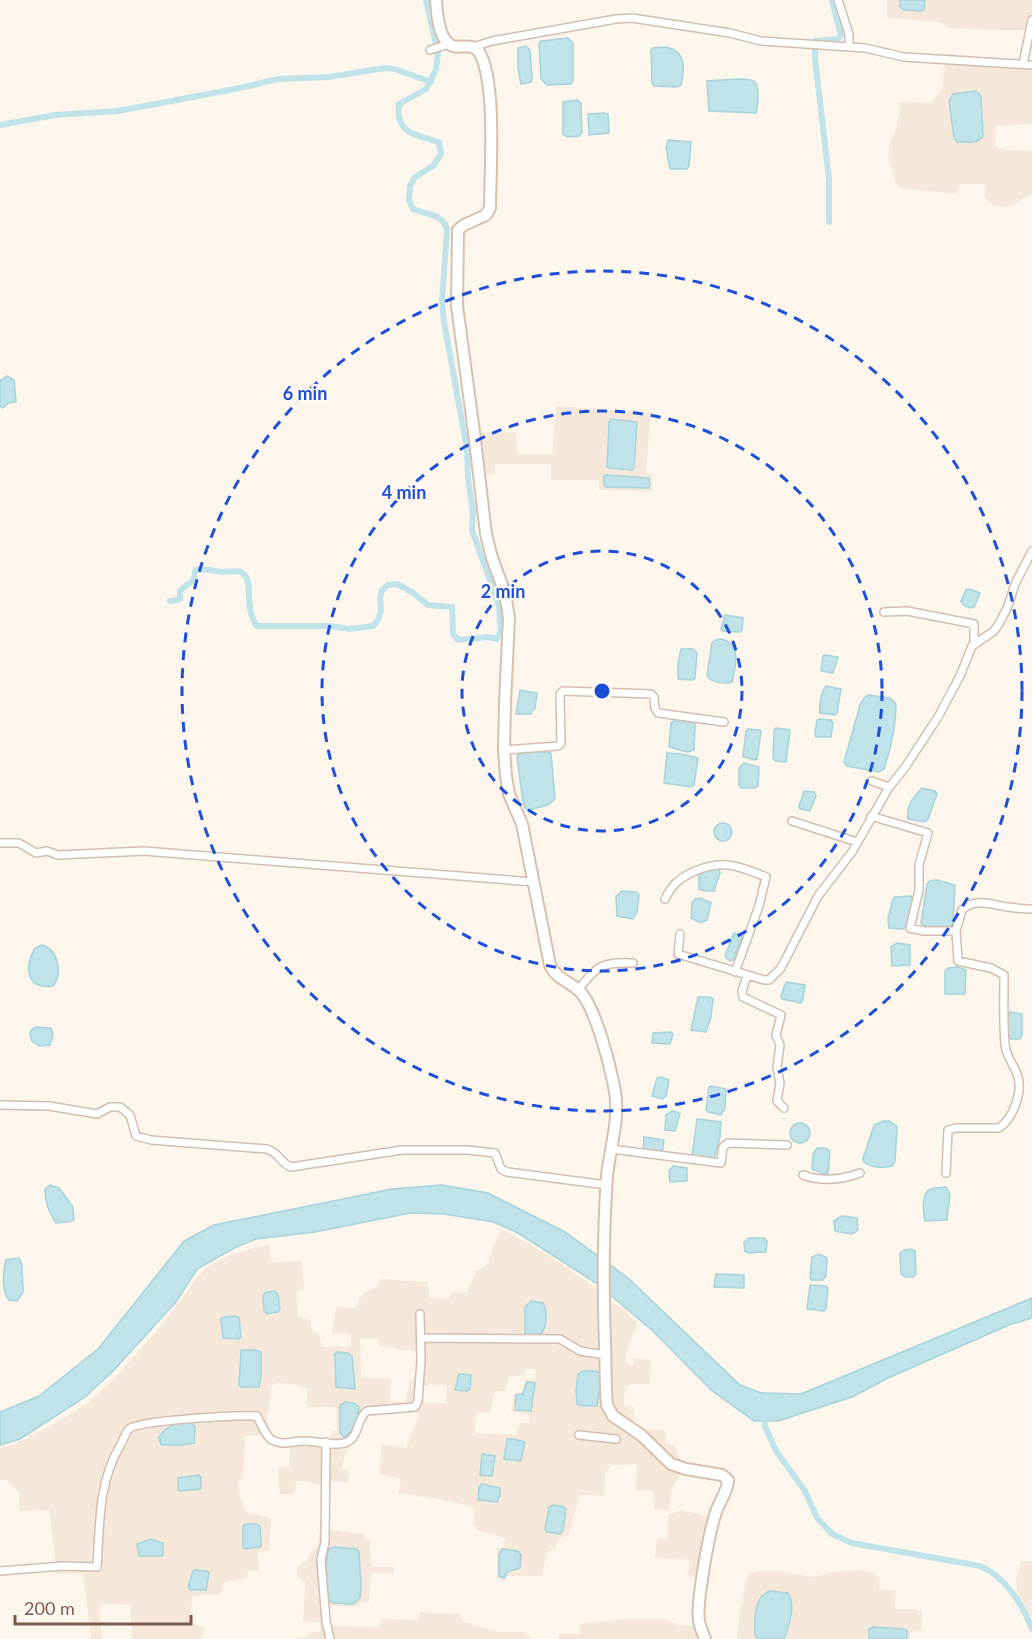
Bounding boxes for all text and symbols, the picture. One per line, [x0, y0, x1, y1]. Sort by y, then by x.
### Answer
text: 6 min [283, 382, 327, 404]
text: 4 min [382, 481, 426, 503]
text: 2 min [481, 580, 525, 602]
centre of rings [592, 681, 612, 701]
scale bar [15, 1588, 190, 1626]
text: 200 m [24, 1597, 75, 1619]

